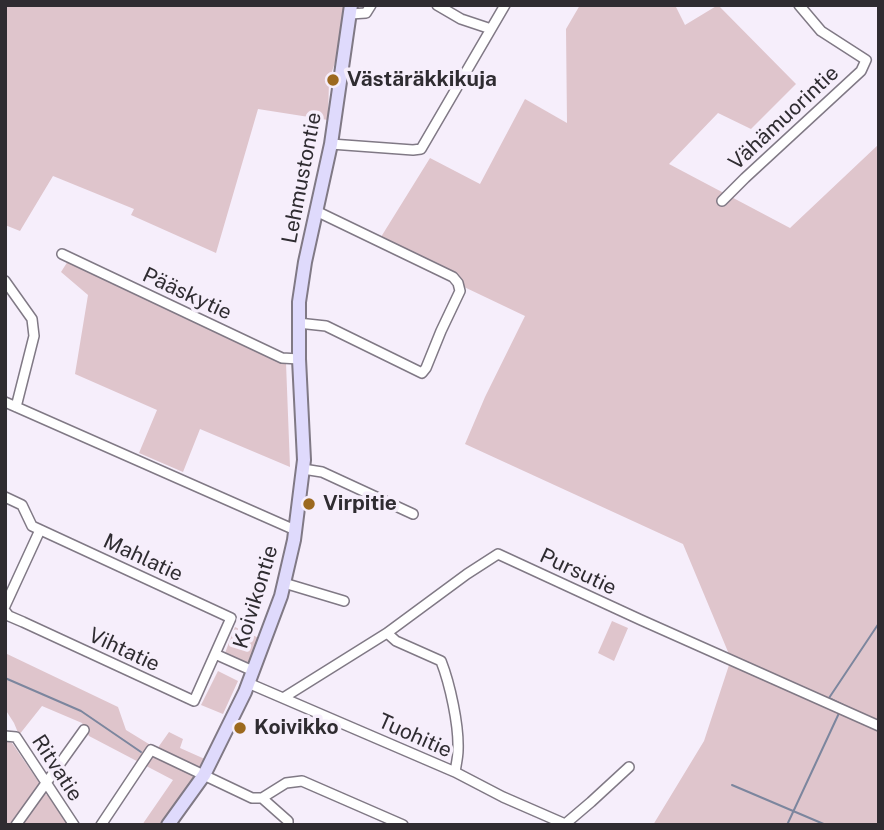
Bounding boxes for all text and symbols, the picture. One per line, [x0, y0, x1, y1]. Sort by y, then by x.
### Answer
street label: Vähämuorintie [724, 61, 844, 175]
place label: Västäräkkikuja [347, 67, 497, 93]
marker: Västäräkkikuja [325, 72, 341, 88]
street label: Lehmustontie [277, 110, 327, 246]
street label: Pääskytie [138, 262, 236, 326]
place label: Virpitie [323, 491, 397, 517]
marker: Virpitie [301, 496, 317, 512]
street label: Mahlatie [99, 529, 187, 587]
street label: Koivikontie [228, 542, 284, 652]
street label: Pursutie [536, 543, 620, 601]
street label: Vihtatie [84, 623, 164, 677]
street label: Tuohitie [374, 709, 456, 763]
place label: Koivikko [254, 715, 339, 741]
marker: Koivikko [232, 720, 248, 736]
street label: Ritvatie [26, 730, 88, 806]

